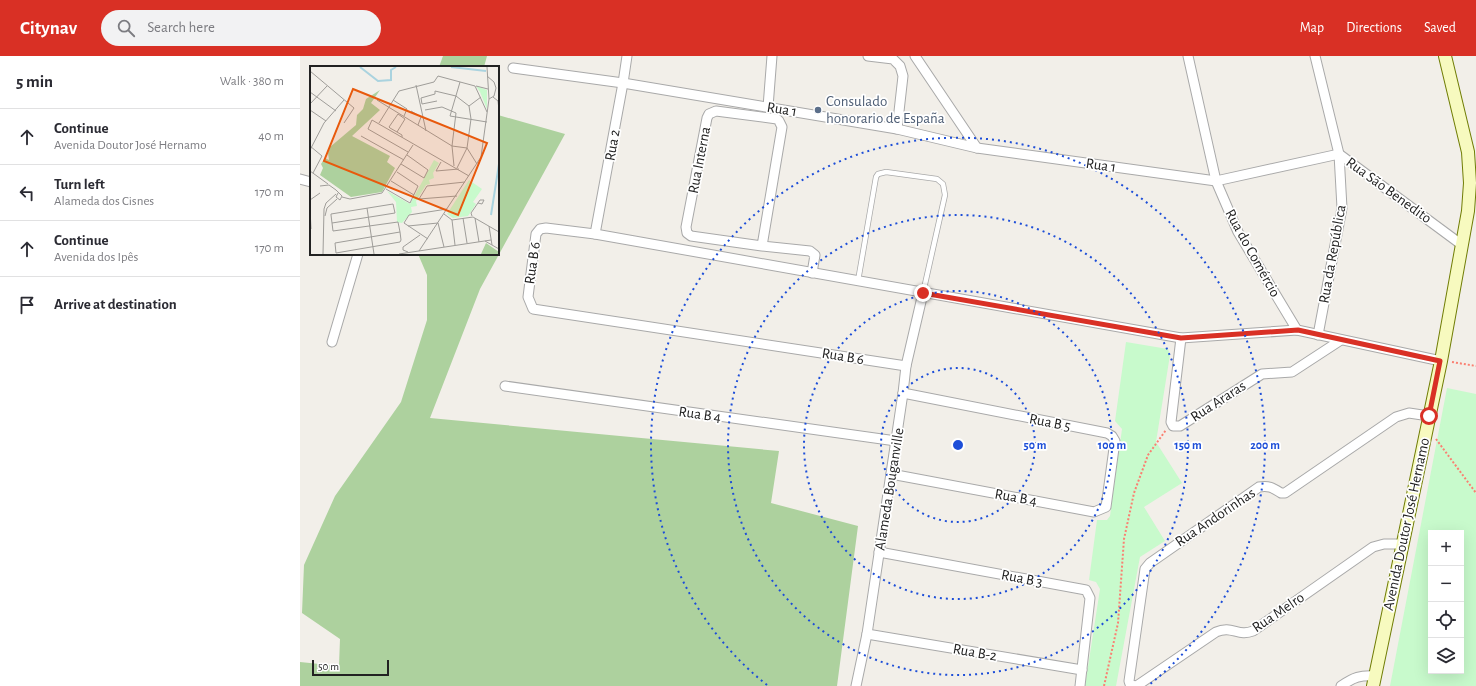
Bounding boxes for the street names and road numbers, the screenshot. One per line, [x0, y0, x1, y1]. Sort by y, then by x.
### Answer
street label: Rua 1 [766, 100, 798, 119]
street label: Rua Interna [686, 125, 713, 195]
street label: Rua 2 [602, 128, 623, 162]
street label: Rua São Benedito [1343, 155, 1434, 226]
street label: Rua 1 [1085, 156, 1117, 175]
street label: Rua da República [1316, 204, 1349, 305]
street label: Rua do Comércio [1222, 207, 1283, 300]
street label: Rua B 6 [522, 241, 543, 285]
street label: Rua B 6 [821, 346, 865, 367]
street label: Rua Araras [1188, 378, 1248, 425]
street label: Rua B 4 [678, 404, 722, 425]
street label: Rua B 5 [1028, 411, 1072, 434]
street label: Alameda Bouganville [872, 427, 907, 551]
street label: Avenida Doutor José Hernamo [1381, 436, 1432, 612]
street label: Rua Andorinhas [1173, 485, 1258, 550]
street label: Rua B 4 [994, 486, 1038, 509]
street label: Rua B 3 [1000, 567, 1044, 590]
street label: Rua Melro [1249, 590, 1307, 635]
street label: Rua B-2 [952, 641, 998, 664]

